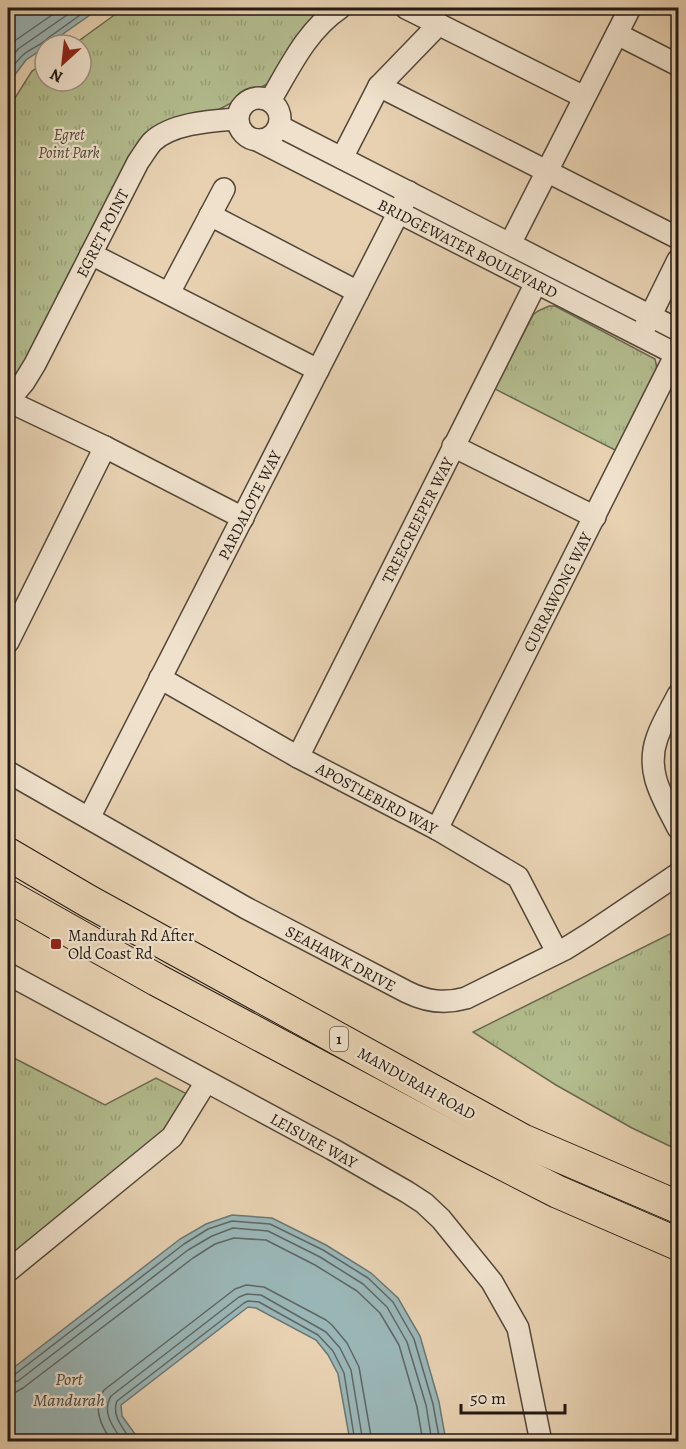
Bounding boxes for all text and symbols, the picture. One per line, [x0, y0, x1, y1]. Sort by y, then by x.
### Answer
north arrow [33, 33, 93, 93]
text: N [46, 63, 67, 88]
park label: Egret Point Park [38, 124, 100, 164]
street label: EGRET POINT [71, 185, 135, 281]
street label: BRIDGEWATER BOULEVARD [374, 194, 561, 304]
street label: PARDALOTE WAY [213, 447, 287, 564]
street label: TREECREEPER WAY [377, 453, 459, 587]
street label: CURRAWONG WAY [518, 529, 598, 656]
street label: APOSTLEBIRD WAY [311, 757, 442, 840]
street label: SEAHAWK DRIVE [281, 921, 400, 997]
place label: Mandurah Rd After Old Coast Rd [68, 925, 194, 965]
marker: Mandurah Rd After Old Coast Rd [49, 937, 63, 951]
road number: 1 [330, 1027, 348, 1051]
street label: MANDURAH ROAD [353, 1042, 480, 1126]
street label: LEISURE WAY [266, 1108, 361, 1174]
water label: Port Mandurah [33, 1367, 105, 1412]
scale bar [461, 1377, 564, 1415]
text: 50 m [470, 1386, 506, 1410]

